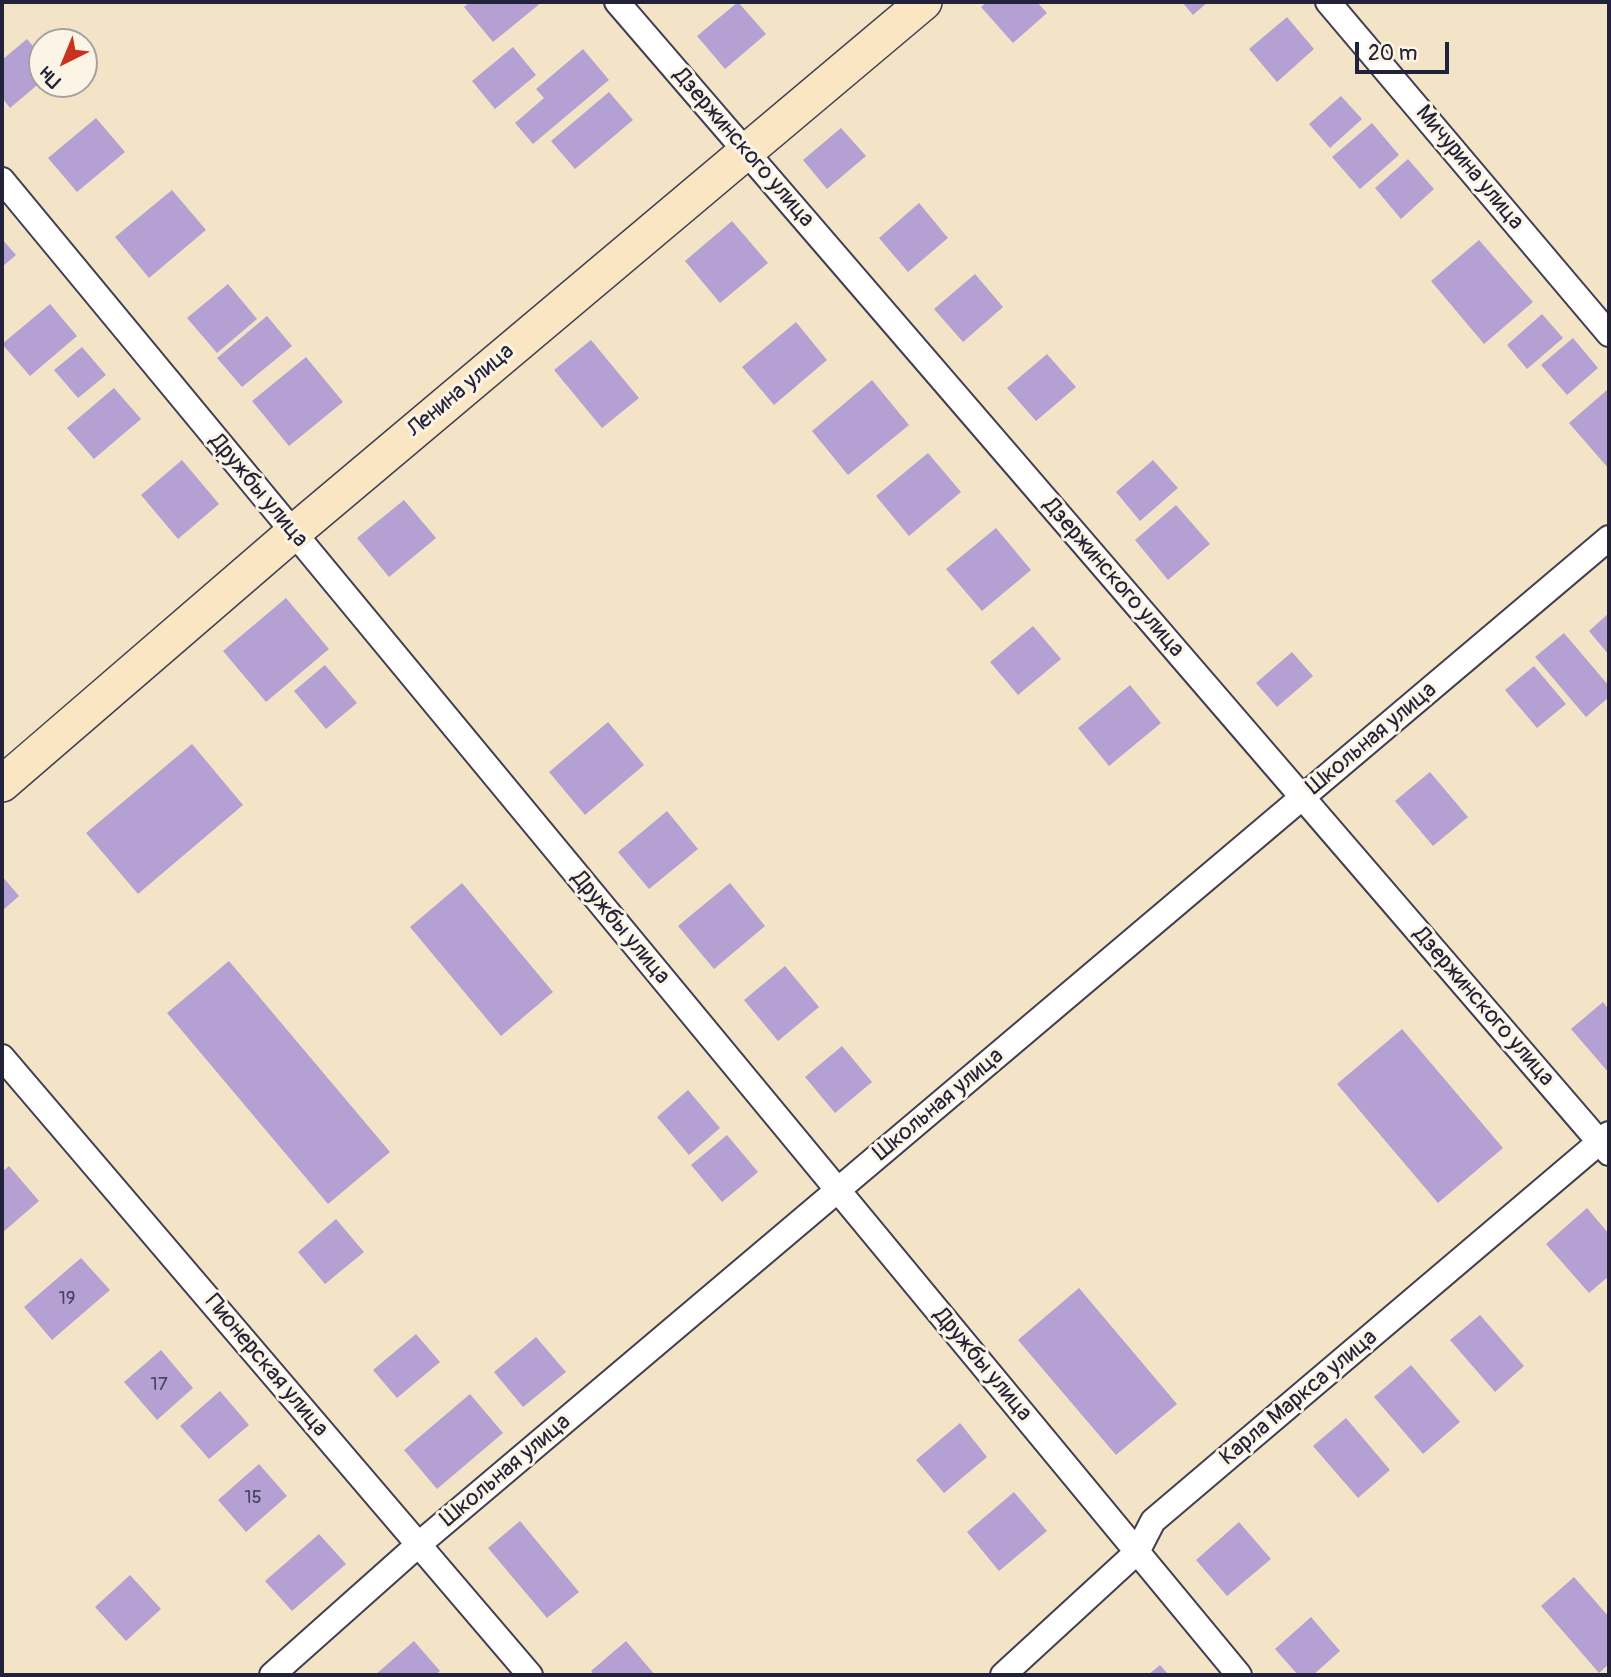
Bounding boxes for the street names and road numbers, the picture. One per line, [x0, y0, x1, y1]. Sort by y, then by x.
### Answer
street label: Дзержинского улица [666, 63, 820, 233]
street label: Мичурина улица [1409, 100, 1529, 236]
street label: Ленина улица [402, 338, 520, 444]
street label: Дружбы улица [203, 429, 313, 553]
street label: Дзержинского улица [1036, 493, 1190, 663]
street label: Школьная улица [1301, 677, 1443, 801]
street label: Дружбы улица [565, 866, 675, 990]
street label: Дзержинского улица [1406, 922, 1560, 1092]
street label: Школьная улица [868, 1043, 1010, 1167]
street label: Пионерская улица [198, 1289, 334, 1443]
street label: Дружбы улица [927, 1303, 1037, 1427]
street label: Карла Маркса улица [1215, 1324, 1383, 1472]
street label: Школьная улица [435, 1409, 577, 1533]

